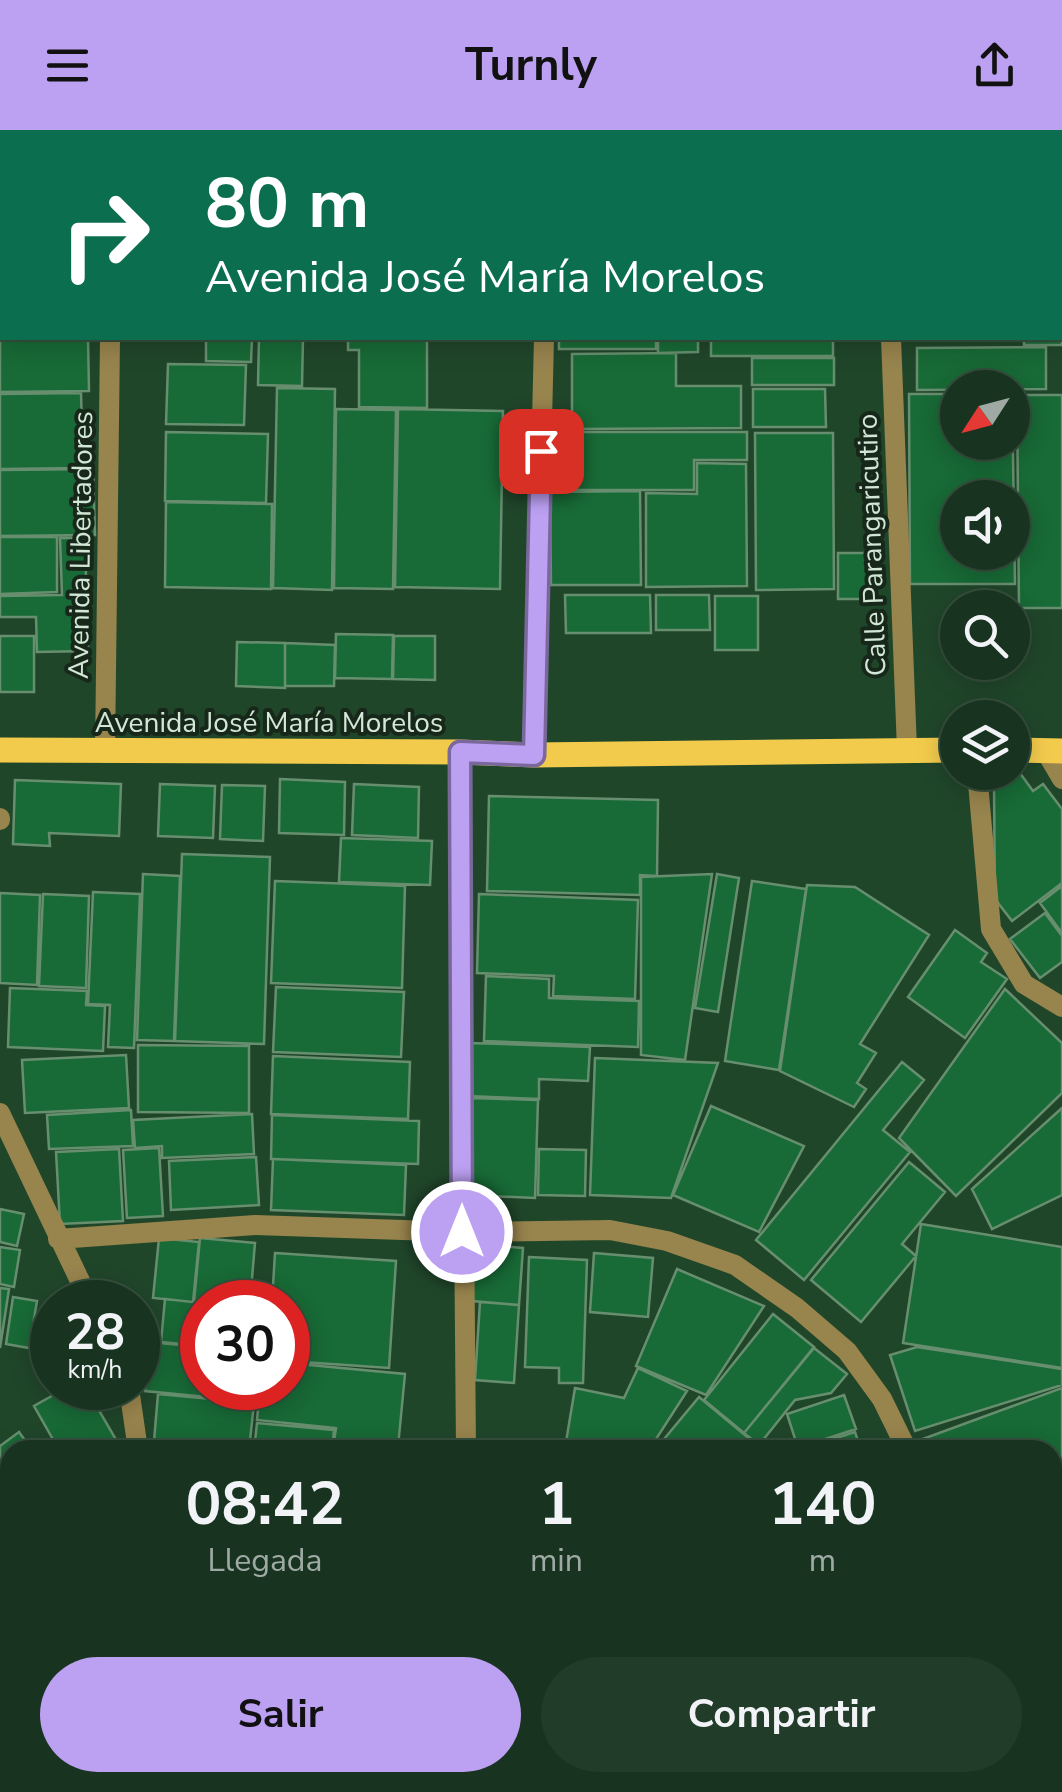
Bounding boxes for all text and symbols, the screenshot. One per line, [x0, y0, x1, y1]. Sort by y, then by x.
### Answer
text: Turnly [465, 35, 597, 96]
icon: menu [40, 38, 95, 93]
icon: share [967, 38, 1022, 93]
text: 80 m [205, 156, 369, 252]
icon: right [40, 170, 170, 300]
text: Avenida José María Morelos [205, 247, 765, 308]
north arrow [940, 370, 1030, 460]
map controls [940, 370, 1030, 790]
pin [499, 409, 584, 494]
street label: Avenida Libertadores [60, 411, 102, 679]
street label: Calle Parangaricutiro [848, 413, 896, 677]
icon: arrive [514, 424, 569, 479]
button: sound [940, 480, 1030, 570]
button: search [940, 590, 1030, 680]
button: layers [940, 700, 1030, 790]
street label: Avenida José María Morelos [95, 704, 443, 742]
position arrow [410, 1180, 514, 1284]
speed limit sign: 30 [180, 1280, 310, 1410]
text: 28 [65, 1298, 125, 1367]
text: km/h [67, 1353, 123, 1387]
text: 08:42 [186, 1463, 344, 1545]
text: 1 [538, 1463, 574, 1545]
text: 140 [768, 1463, 876, 1545]
text: Llegada [207, 1539, 322, 1582]
text: min [530, 1539, 583, 1582]
text: m [809, 1539, 836, 1582]
button: Salir [40, 1657, 521, 1772]
button: Compartir [541, 1657, 1022, 1772]

